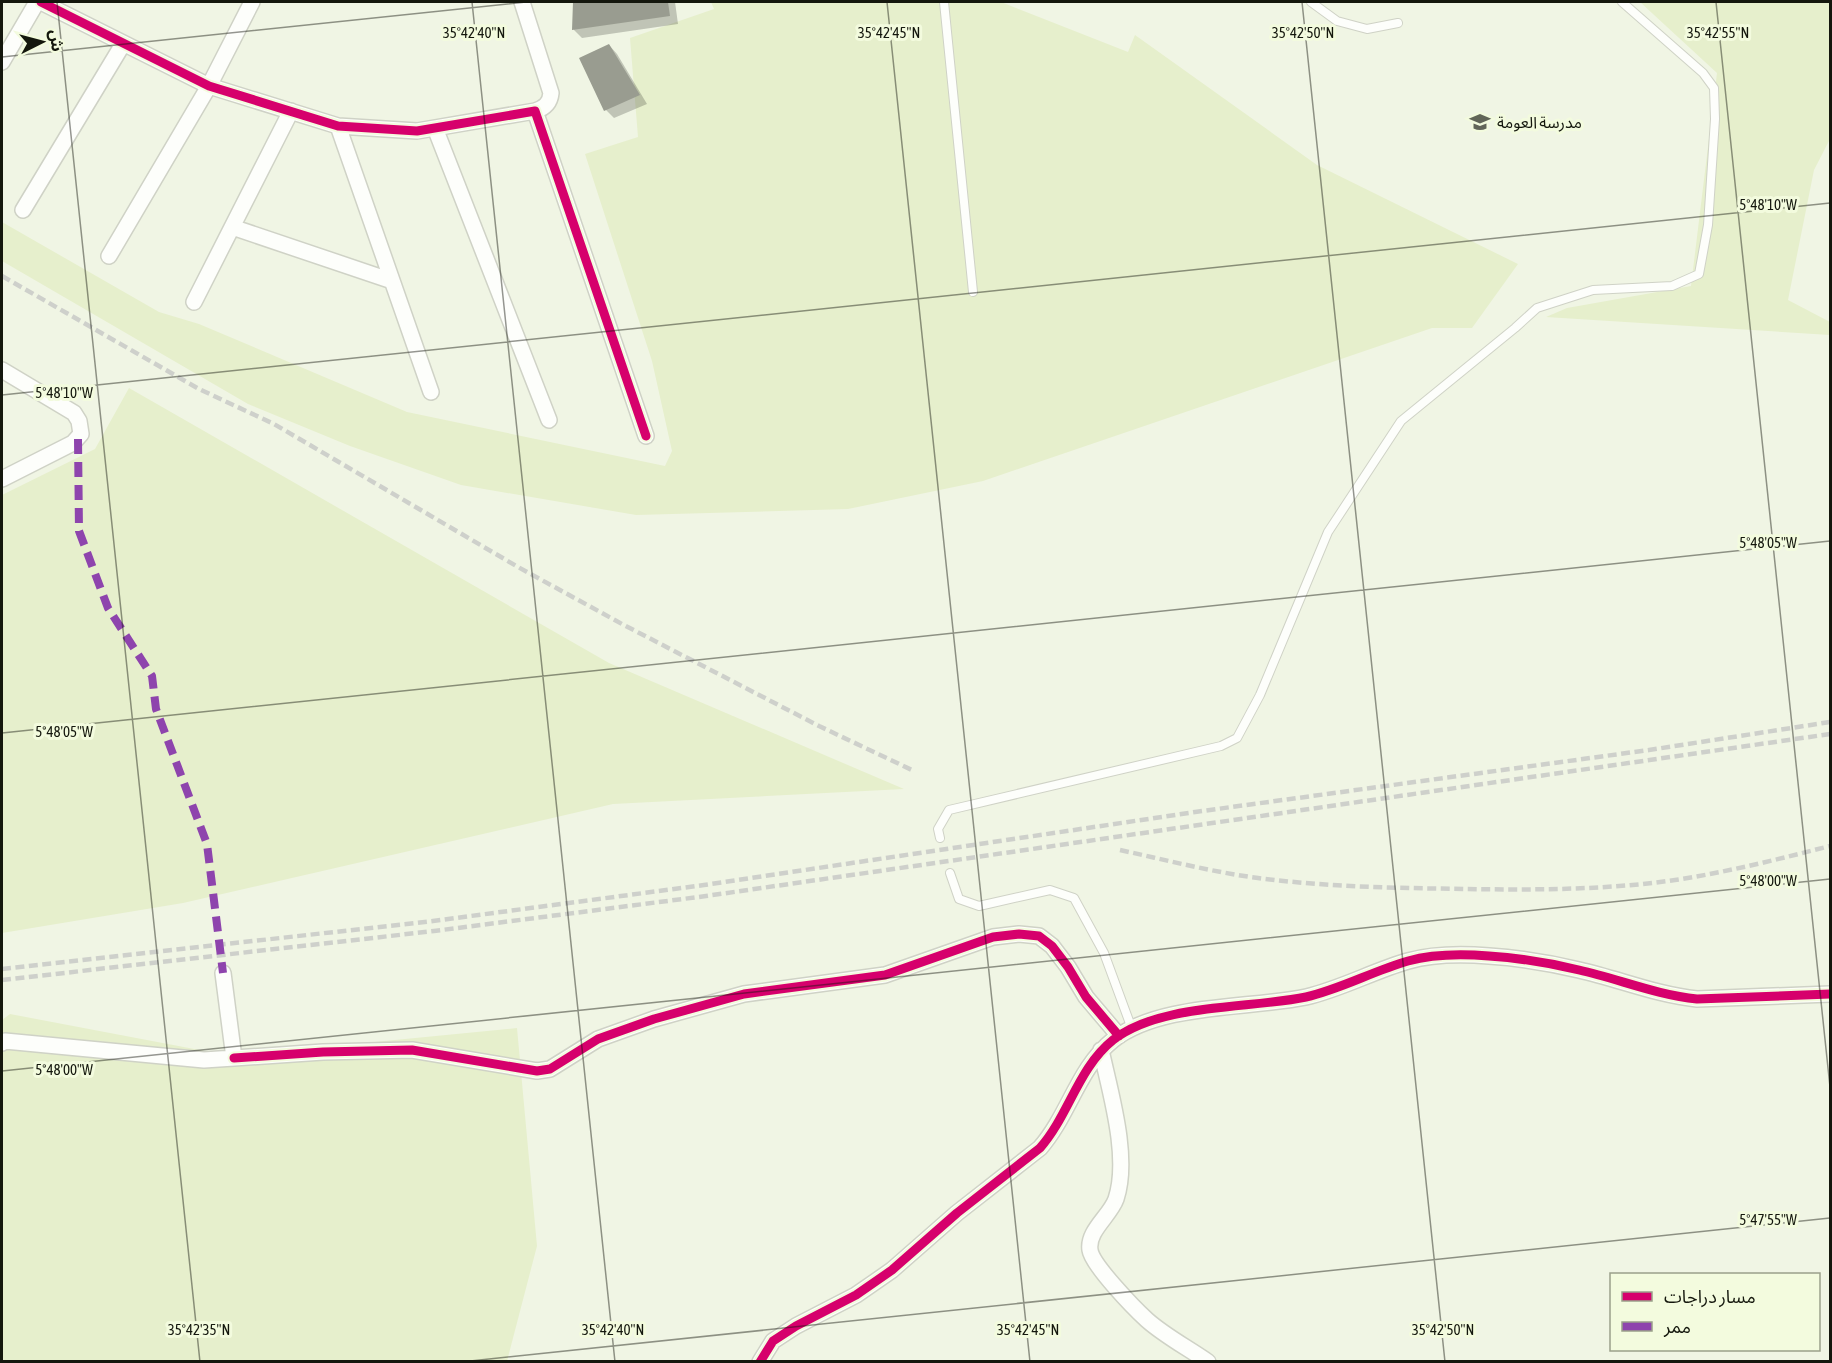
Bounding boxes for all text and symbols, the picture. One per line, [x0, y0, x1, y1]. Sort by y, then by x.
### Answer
north arrow [12, 12, 72, 72]
text: 35°42'40"N [443, 24, 505, 41]
text: 35°42'45"N [858, 24, 920, 41]
text: 35°42'50"N [1272, 24, 1334, 41]
text: 35°42'55"N [1687, 24, 1749, 41]
text: ش [46, 29, 67, 52]
school or university icon: مدرسة العومة [1468, 110, 1492, 134]
place label: مدرسة العومة [1497, 113, 1582, 132]
text: 5°48'10"W [1739, 196, 1797, 213]
text: 5°48'10"W [35, 384, 93, 401]
text: 5°48'05"W [1739, 534, 1797, 551]
text: 5°48'05"W [35, 723, 93, 740]
text: 5°48'00"W [1739, 872, 1797, 889]
text: 5°48'00"W [35, 1061, 93, 1078]
text: 5°47'55"W [1739, 1211, 1797, 1228]
legend [1610, 1273, 1820, 1351]
text: مسار دراجات [1664, 1286, 1756, 1308]
text: ممر [1663, 1316, 1691, 1338]
text: 35°42'35"N [168, 1321, 230, 1338]
text: 35°42'40"N [582, 1321, 644, 1338]
text: 35°42'45"N [997, 1321, 1059, 1338]
text: 35°42'50"N [1412, 1321, 1474, 1338]

